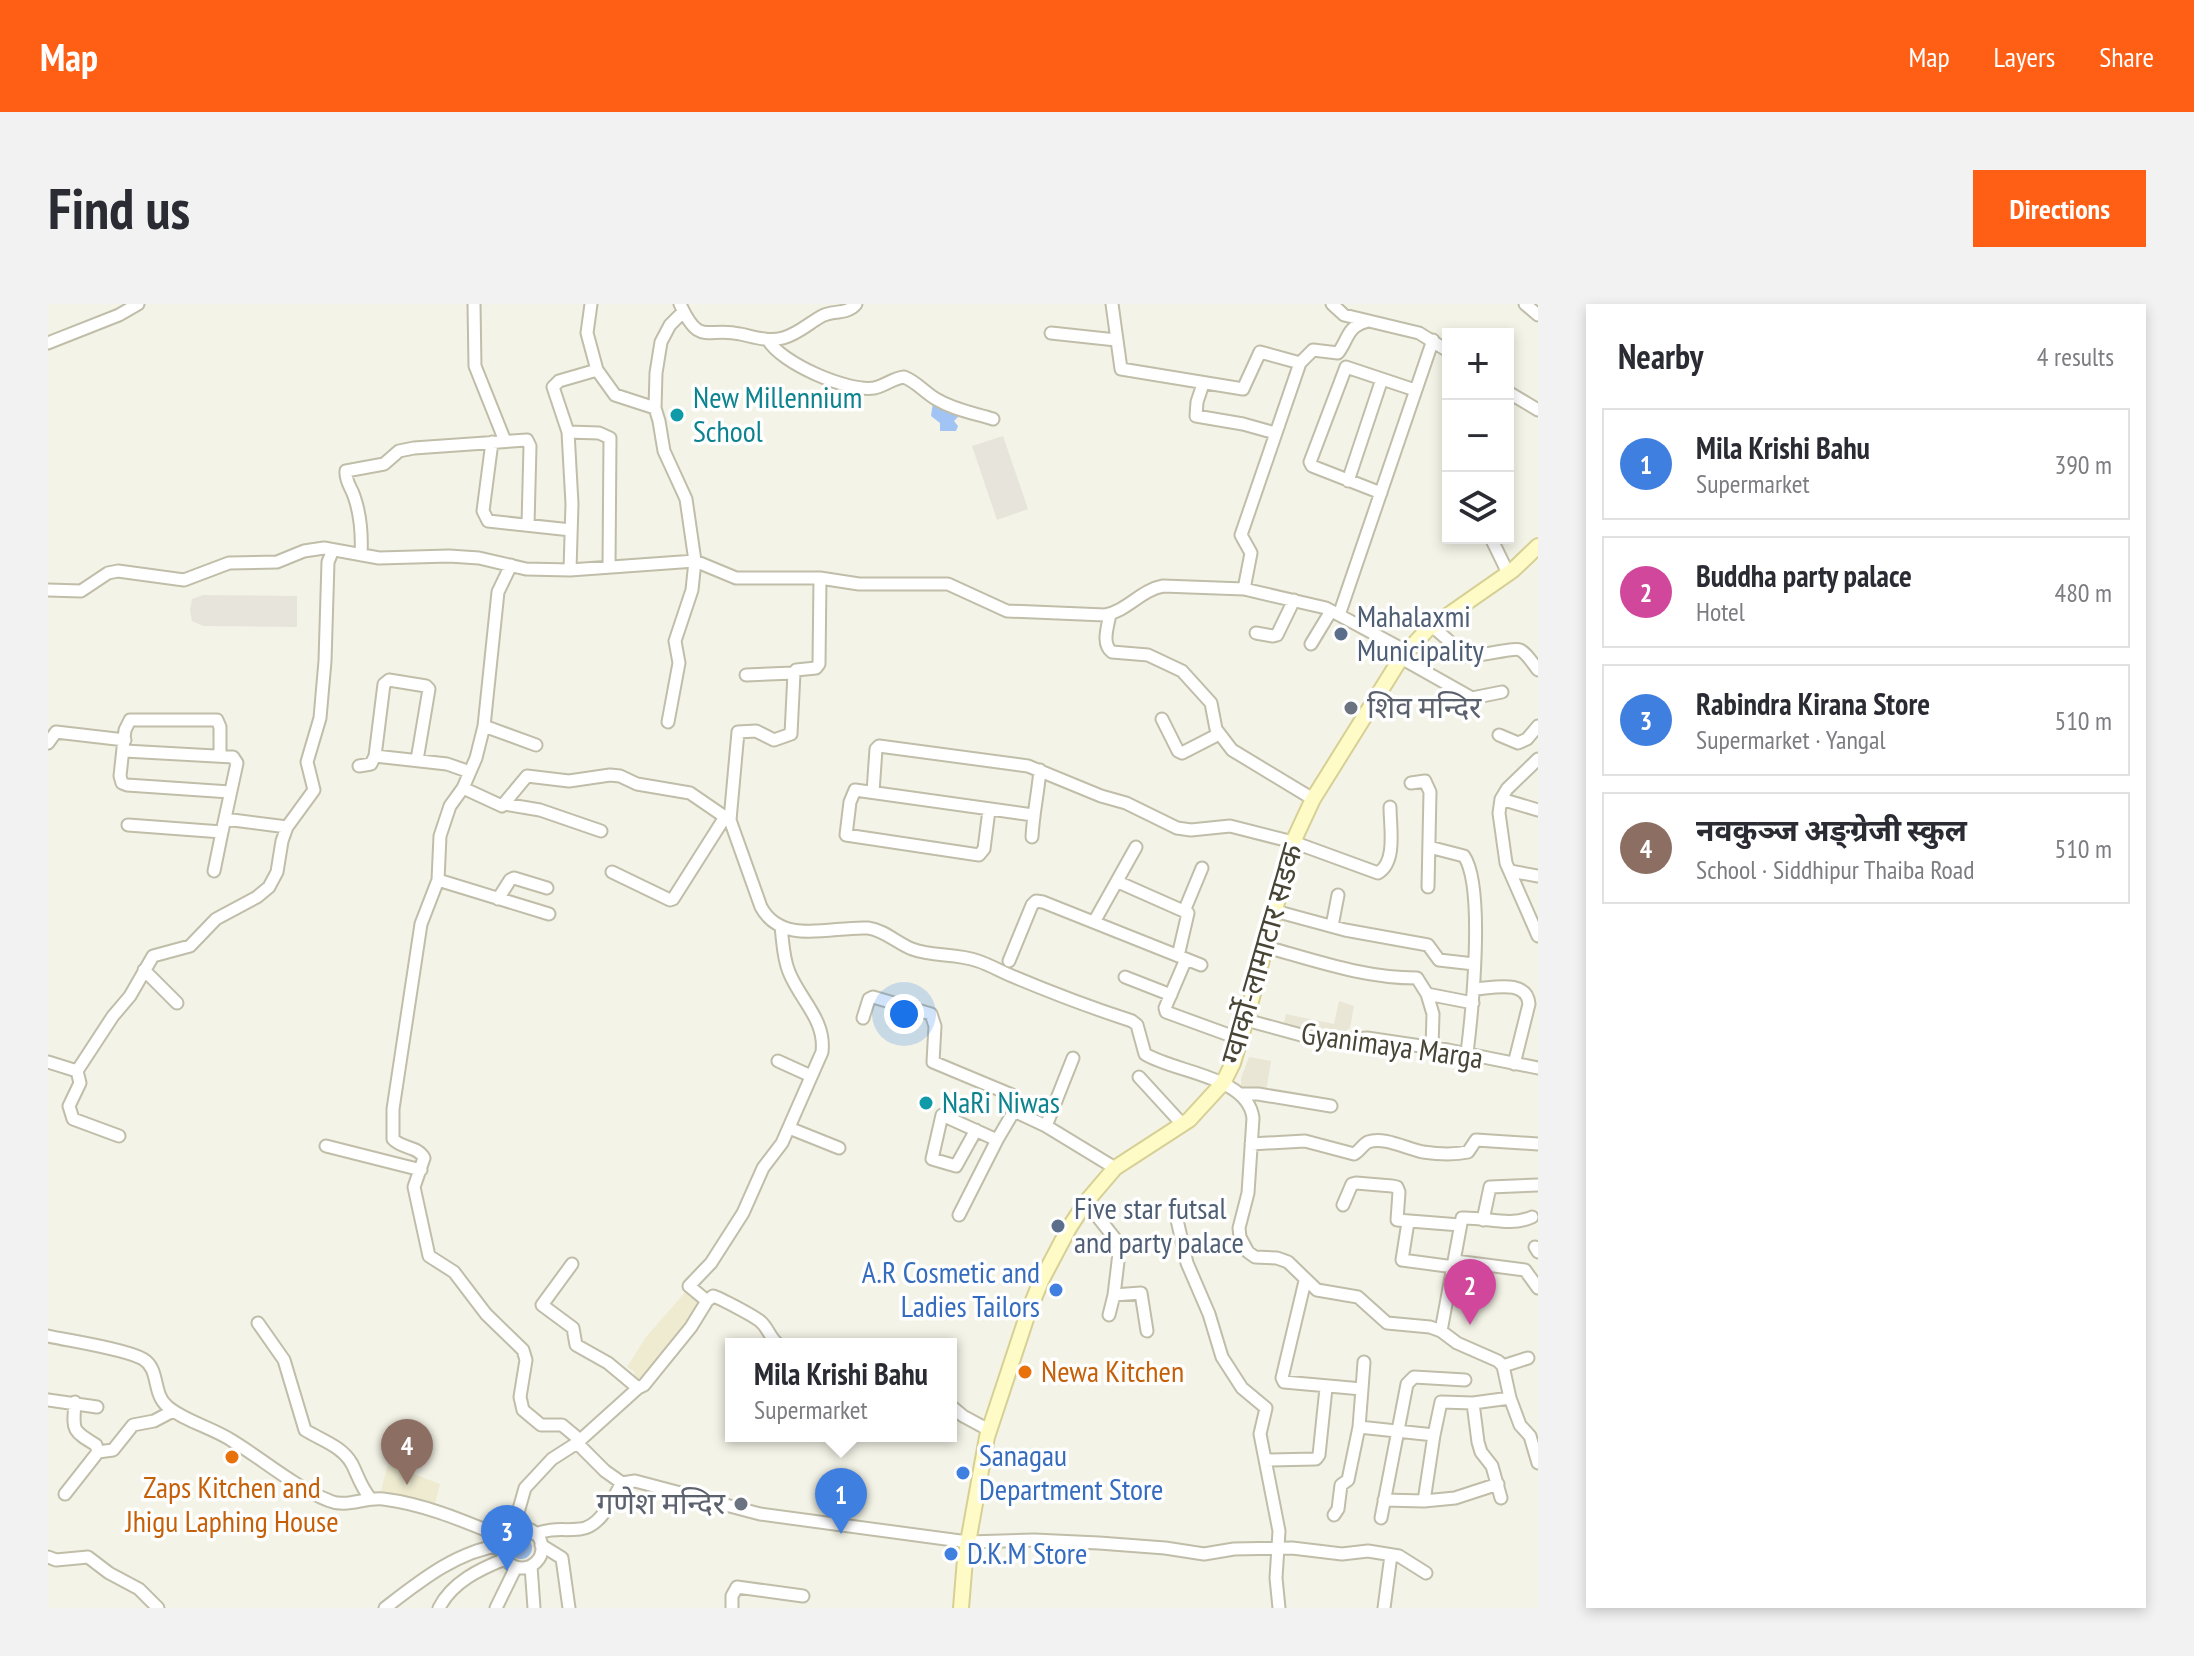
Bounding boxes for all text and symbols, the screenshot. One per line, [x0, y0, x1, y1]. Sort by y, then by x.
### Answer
text: Map [40, 32, 98, 81]
text: Map [1908, 38, 1950, 75]
text: Layers [1994, 38, 2055, 75]
text: Share [2099, 38, 2154, 75]
button: Directions [1973, 170, 2146, 247]
text: Find us [48, 172, 190, 244]
map controls [1442, 328, 1514, 544]
button: + [1442, 328, 1514, 400]
text: Nearby [1618, 334, 1703, 378]
text: 4 results [2037, 340, 2114, 373]
place label: New Millennium School [693, 377, 862, 450]
button: − [1442, 400, 1514, 472]
marker: New Millennium School [668, 406, 686, 424]
text: Mila Krishi Bahu [1696, 428, 1870, 467]
text: 1 [1640, 448, 1652, 481]
text: 390 m [2054, 448, 2112, 481]
text: Supermarket [1696, 467, 1810, 500]
button: layers [1442, 472, 1514, 544]
text: Buddha party palace [1696, 556, 1912, 595]
text: 2 [1640, 576, 1652, 609]
text: 480 m [2054, 576, 2112, 609]
text: Hotel [1696, 595, 1745, 628]
place label: Mahalaxmi Municipality [1357, 596, 1485, 669]
marker: Mahalaxmi Municipality [1332, 625, 1350, 643]
text: Rabindra Kirana Store [1696, 684, 1930, 723]
place label: शिव मन्दिर [1367, 687, 1482, 726]
marker: शिव मन्दिर [1342, 699, 1360, 717]
text: 3 [1640, 704, 1652, 737]
text: 510 m [2054, 704, 2112, 737]
text: Supermarket · Yangal [1696, 723, 1886, 756]
text: नवकुञ्ज अङ्‍ग्रेजी स्कुल [1696, 810, 1967, 849]
text: 4 [1640, 832, 1652, 865]
text: 510 m [2054, 832, 2112, 865]
street label: ग्वार्को-लामाटार सडक [1211, 838, 1311, 1068]
text: School · Siddhipur Thaiba Road [1696, 853, 1975, 886]
your location [884, 994, 924, 1034]
street label: Gyanimaya Marga [1299, 1012, 1486, 1077]
place label: NaRi Niwas [942, 1082, 1060, 1121]
marker: NaRi Niwas [917, 1094, 935, 1112]
place label: Five star futsal and party palace [1074, 1188, 1244, 1261]
marker: Five star futsal and party palace [1049, 1217, 1067, 1235]
place label: A.R Cosmetic and Ladies Tailors [862, 1252, 1040, 1325]
pin: 2 [1444, 1259, 1496, 1325]
marker: A.R Cosmetic and Ladies Tailors [1047, 1281, 1065, 1299]
popup [725, 1338, 957, 1442]
place label: Newa Kitchen [1041, 1351, 1184, 1390]
text: Mila Krishi Bahu [754, 1354, 928, 1393]
marker: Newa Kitchen [1016, 1363, 1034, 1381]
text: Supermarket [754, 1393, 868, 1426]
pin: 4 [381, 1419, 433, 1485]
place label: Sanagau Department Store [979, 1435, 1164, 1508]
marker: Zaps Kitchen and Jhigu Laphing House [223, 1448, 241, 1466]
marker: Sanagau Department Store [954, 1464, 972, 1482]
place label: Zaps Kitchen and Jhigu Laphing House [124, 1467, 339, 1540]
pin: 1 [815, 1468, 867, 1534]
place label: गणेश मन्दिर [596, 1483, 726, 1522]
marker: गणेश मन्दिर [732, 1495, 750, 1513]
pin: 3 [481, 1505, 533, 1571]
place label: D.K.M Store [967, 1533, 1087, 1572]
marker: D.K.M Store [942, 1545, 960, 1563]

